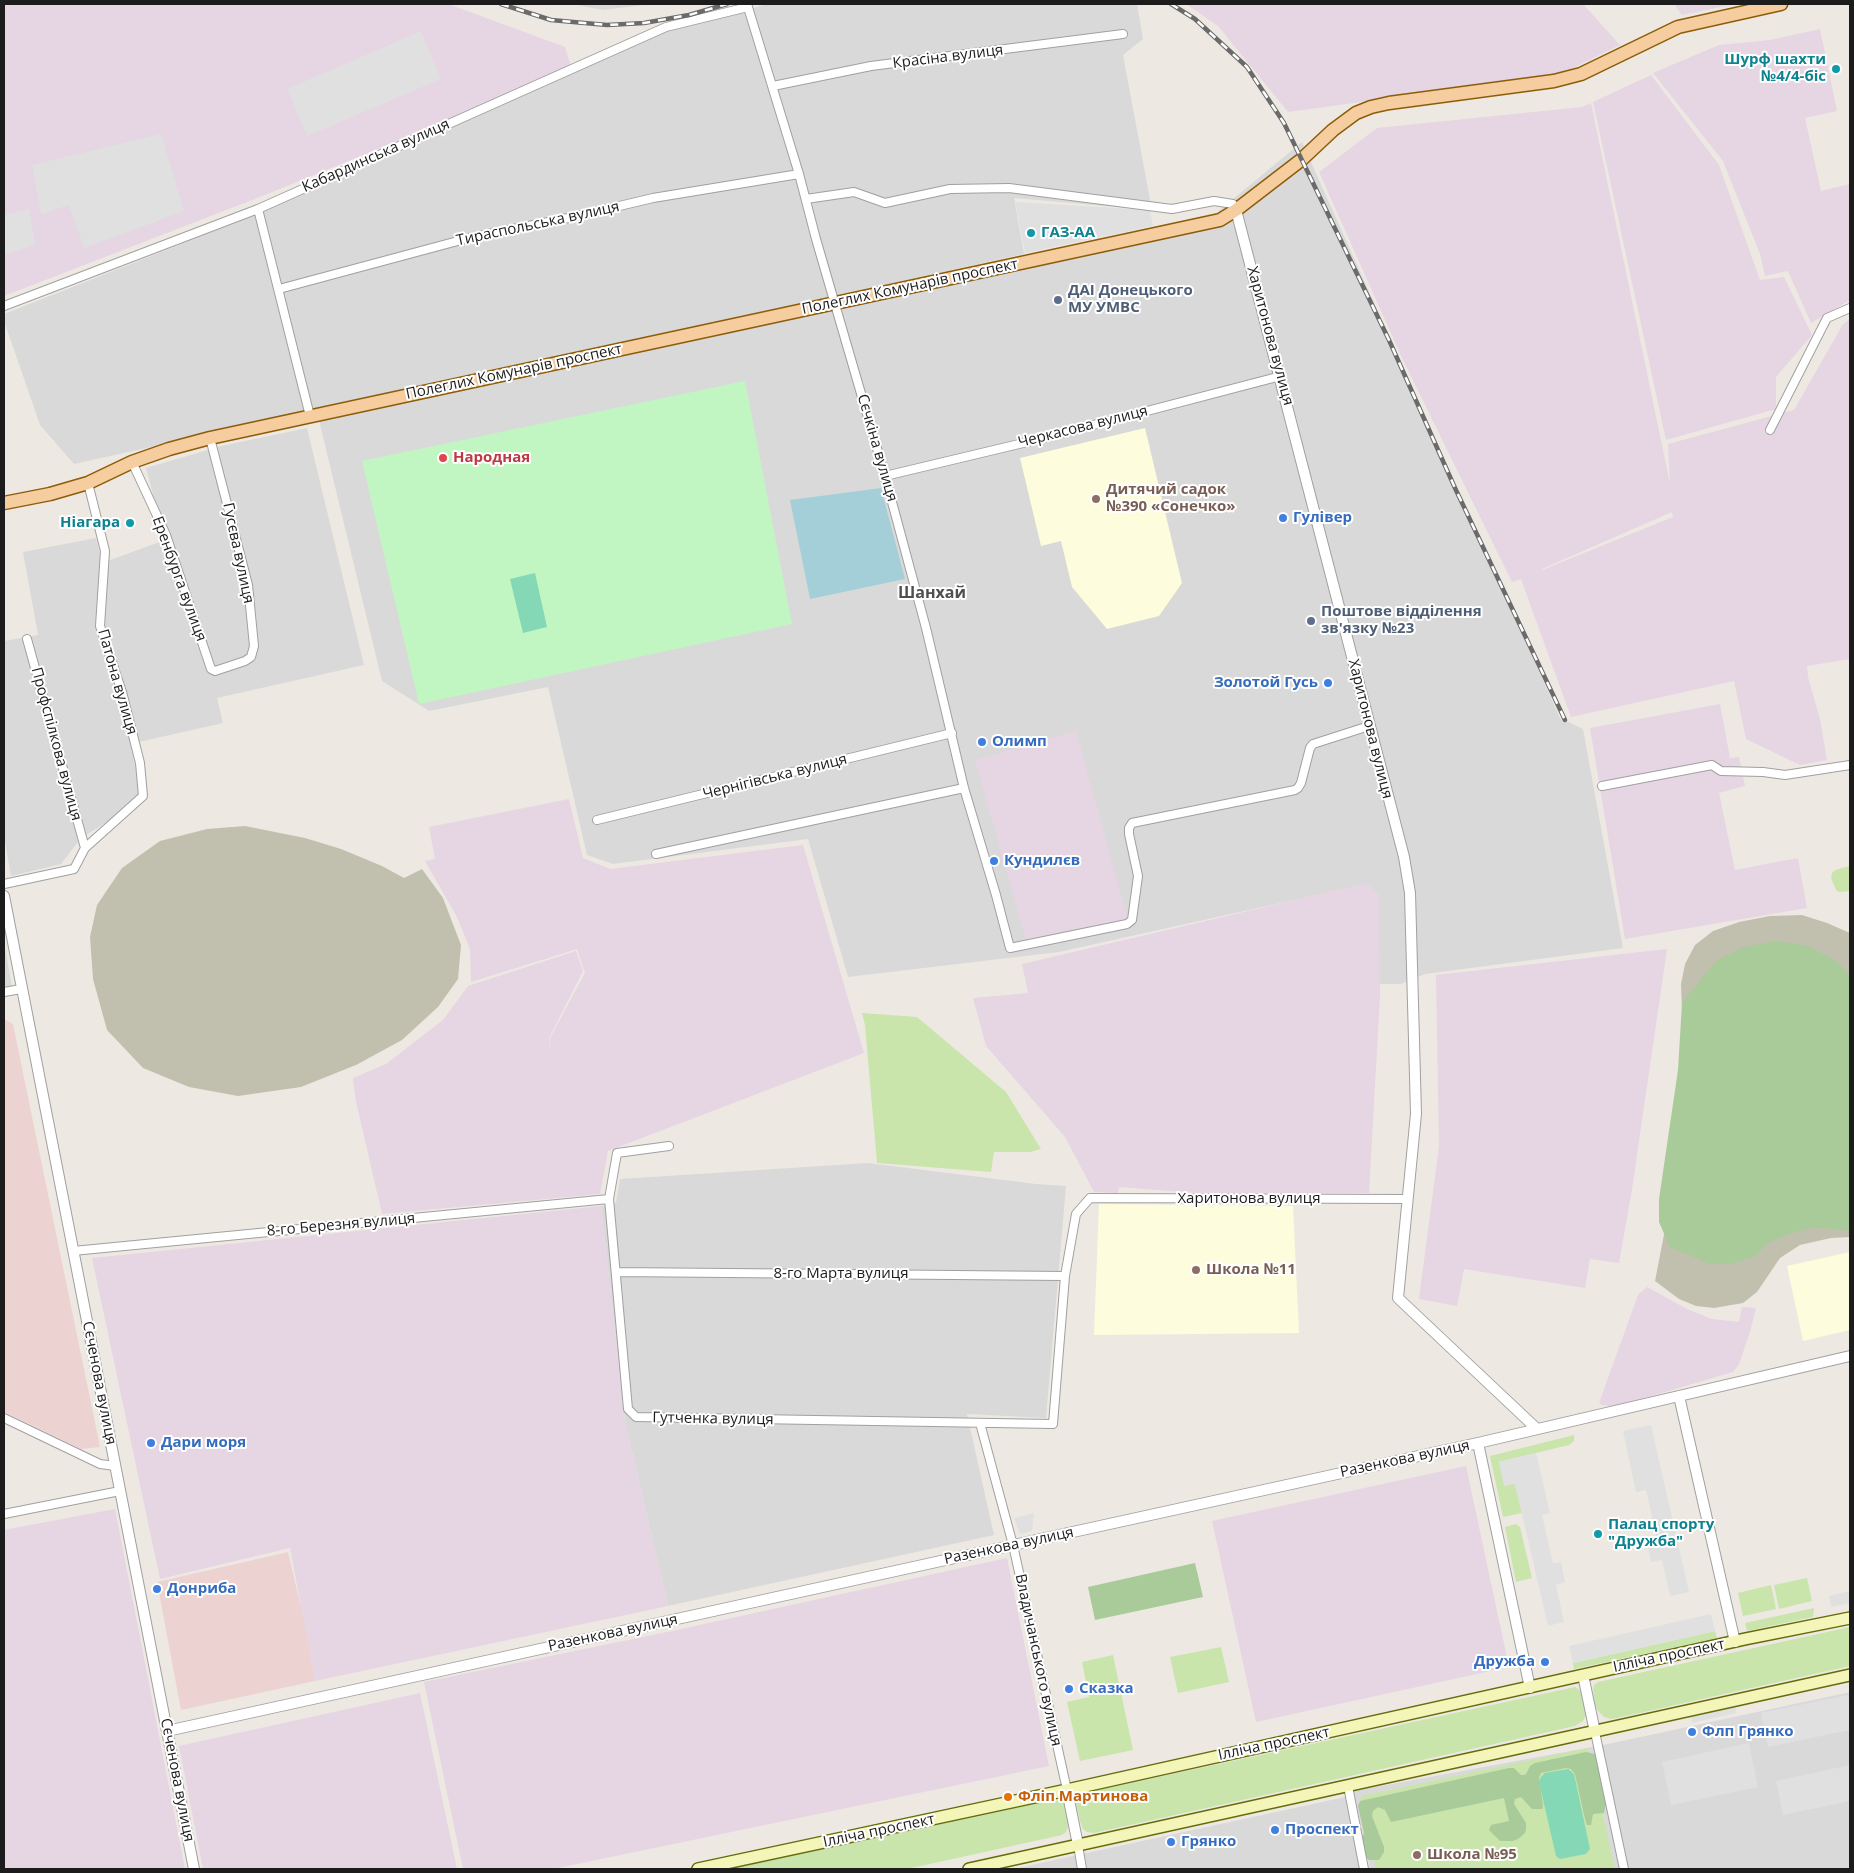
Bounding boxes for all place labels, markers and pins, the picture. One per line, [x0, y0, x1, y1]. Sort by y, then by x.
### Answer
place label: Шурф шахти №4/4-біс [1724, 51, 1826, 86]
marker: Шурф шахти №4/4-біс [1830, 63, 1842, 75]
place label: ГАЗ-АА [1041, 224, 1095, 242]
marker: ГАЗ-АА [1025, 227, 1037, 239]
place label: ДАІ Донецького МУ УМВС [1068, 282, 1193, 317]
marker: ДАІ Донецького МУ УМВС [1052, 294, 1064, 306]
place label: Народная [453, 449, 530, 467]
marker: Народная [437, 452, 449, 464]
place label: Дитячий садок №390 «Сонечко» [1106, 481, 1236, 516]
marker: Дитячий садок №390 «Сонечко» [1090, 493, 1102, 505]
place label: Гулівер [1293, 509, 1352, 527]
marker: Гулівер [1277, 512, 1289, 524]
place label: Ніагара [60, 514, 120, 532]
marker: Ніагара [124, 517, 136, 529]
place label: Поштове відділення зв'язку №23 [1321, 603, 1482, 638]
marker: Поштове відділення зв'язку №23 [1305, 615, 1317, 627]
place label: Золотой Гусь [1214, 674, 1318, 692]
marker: Золотой Гусь [1322, 677, 1334, 689]
place label: Олимп [992, 733, 1047, 751]
marker: Олимп [976, 736, 988, 748]
place label: Кундилєв [1004, 852, 1080, 870]
marker: Кундилєв [988, 855, 1000, 867]
place label: Школа №11 [1206, 1261, 1296, 1279]
marker: Школа №11 [1190, 1264, 1202, 1276]
place label: Дари моря [161, 1434, 246, 1452]
marker: Дари моря [145, 1437, 157, 1449]
place label: Палац спорту "Дружба" [1608, 1516, 1714, 1551]
marker: Палац спорту "Дружба" [1592, 1528, 1604, 1540]
place label: Донриба [167, 1580, 236, 1598]
marker: Донриба [151, 1583, 163, 1595]
place label: Дружба [1474, 1653, 1535, 1671]
marker: Дружба [1539, 1656, 1551, 1668]
place label: Сказка [1079, 1680, 1134, 1698]
marker: Сказка [1063, 1683, 1075, 1695]
place label: Флп Грянко [1702, 1723, 1794, 1741]
marker: Флп Грянко [1686, 1726, 1698, 1738]
place label: Фліп Мартинова [1018, 1788, 1148, 1806]
marker: Фліп Мартинова [1002, 1791, 1014, 1803]
place label: Проспект [1285, 1821, 1359, 1839]
marker: Проспект [1269, 1824, 1281, 1836]
place label: Грянко [1181, 1833, 1236, 1851]
marker: Грянко [1165, 1836, 1177, 1848]
place label: Школа №95 [1427, 1846, 1517, 1864]
marker: Школа №95 [1411, 1849, 1423, 1861]

